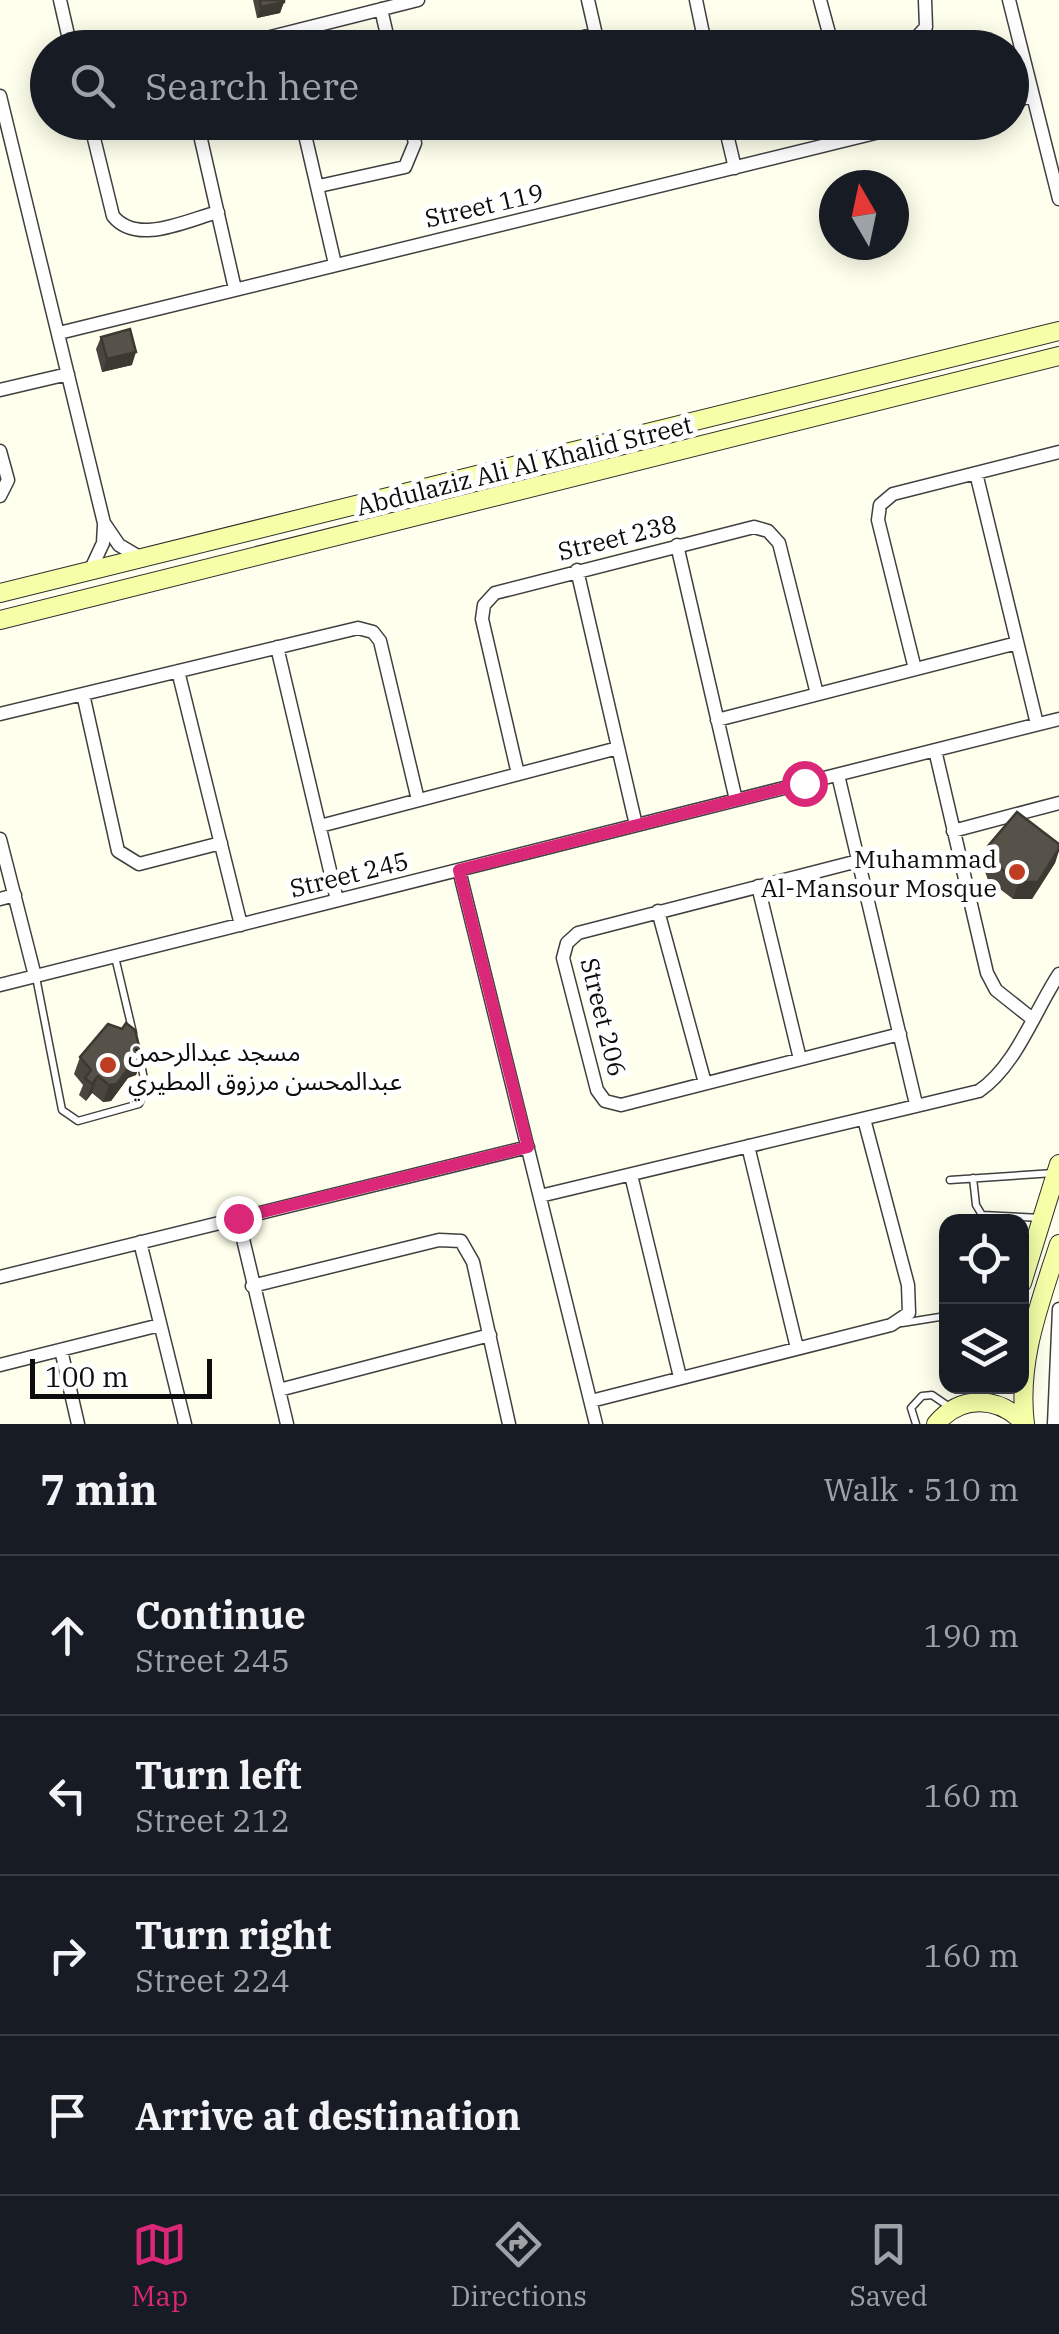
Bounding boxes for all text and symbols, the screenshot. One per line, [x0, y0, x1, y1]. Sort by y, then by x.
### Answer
search box [30, 30, 1029, 140]
icon: search [65, 58, 120, 113]
text: Search here [145, 61, 359, 110]
north arrow [819, 170, 909, 260]
street label: Street 119 [421, 175, 547, 235]
street label: Abdulaziz Ali Al Khalid Street [353, 407, 696, 523]
street label: Street 238 [554, 506, 680, 568]
route start [782, 761, 828, 807]
place label: Muhammad Al-Mansour Mosque [761, 842, 997, 904]
street label: Street 245 [286, 843, 412, 905]
marker: Muhammad Al-Mansour Mosque [1006, 861, 1028, 883]
street label: Street 206 [573, 954, 635, 1080]
place label: مسجد عبدالرحمن عبدالمحسن مرزوق المطيري [128, 1035, 402, 1100]
marker: مسجد عبدالرحمن عبدالمحسن مرزوق المطيري [97, 1054, 119, 1076]
route end [216, 1196, 262, 1242]
map controls [939, 1214, 1029, 1394]
button: locate [939, 1214, 1029, 1304]
button: layers [939, 1304, 1029, 1394]
scale bar [30, 1354, 212, 1398]
text: 100 m [45, 1358, 129, 1395]
text: 7 min [40, 1462, 158, 1517]
text: Walk · 510 m [823, 1468, 1019, 1510]
text: Continue [135, 1590, 306, 1639]
icon: ahead [40, 1608, 95, 1663]
text: 190 m [923, 1614, 1019, 1656]
text: Street 245 [135, 1639, 290, 1681]
text: Turn left [135, 1750, 302, 1799]
icon: left [40, 1768, 95, 1823]
text: 160 m [923, 1774, 1019, 1816]
text: Street 212 [135, 1799, 290, 1841]
text: Turn right [135, 1910, 331, 1959]
icon: right [40, 1928, 95, 1983]
text: 160 m [923, 1934, 1019, 1976]
text: Street 224 [135, 1959, 290, 2001]
icon: arrive [40, 2088, 95, 2143]
text: Arrive at destination [135, 2091, 521, 2140]
tab: Map [131, 2217, 188, 2314]
tab: Directions [450, 2217, 587, 2314]
tab: Saved [849, 2217, 928, 2314]

